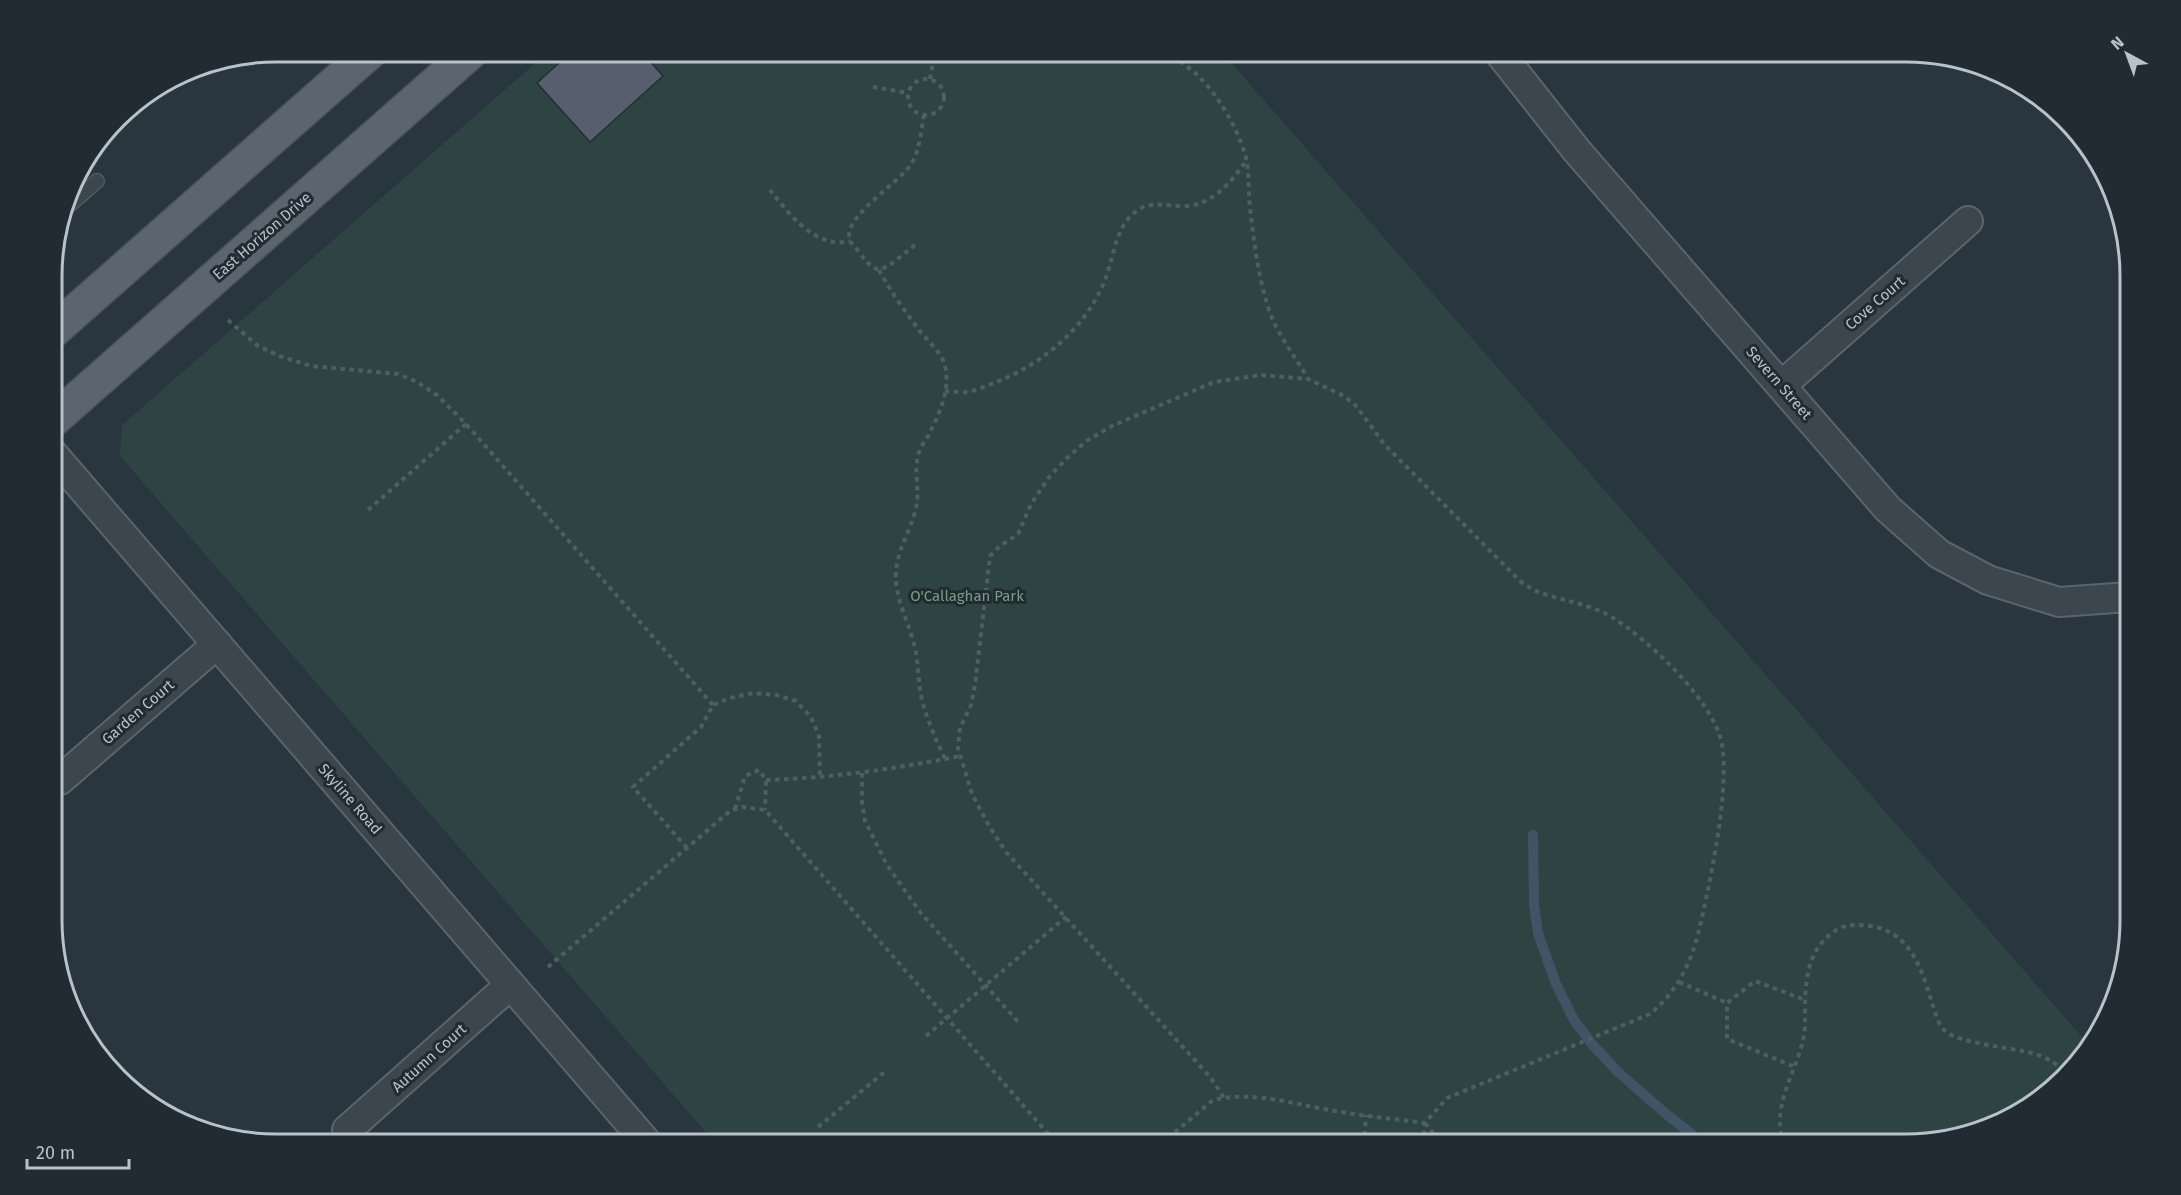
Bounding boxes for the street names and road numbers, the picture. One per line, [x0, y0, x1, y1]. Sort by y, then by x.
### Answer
street label: East Horizon Drive [209, 188, 315, 284]
street label: Cove Court [1842, 272, 1909, 334]
street label: Severn Street [1742, 343, 1816, 424]
street label: Garden Court [98, 675, 178, 748]
street label: Skyline Road [315, 760, 385, 838]
street label: Autumn Court [388, 1020, 470, 1096]

